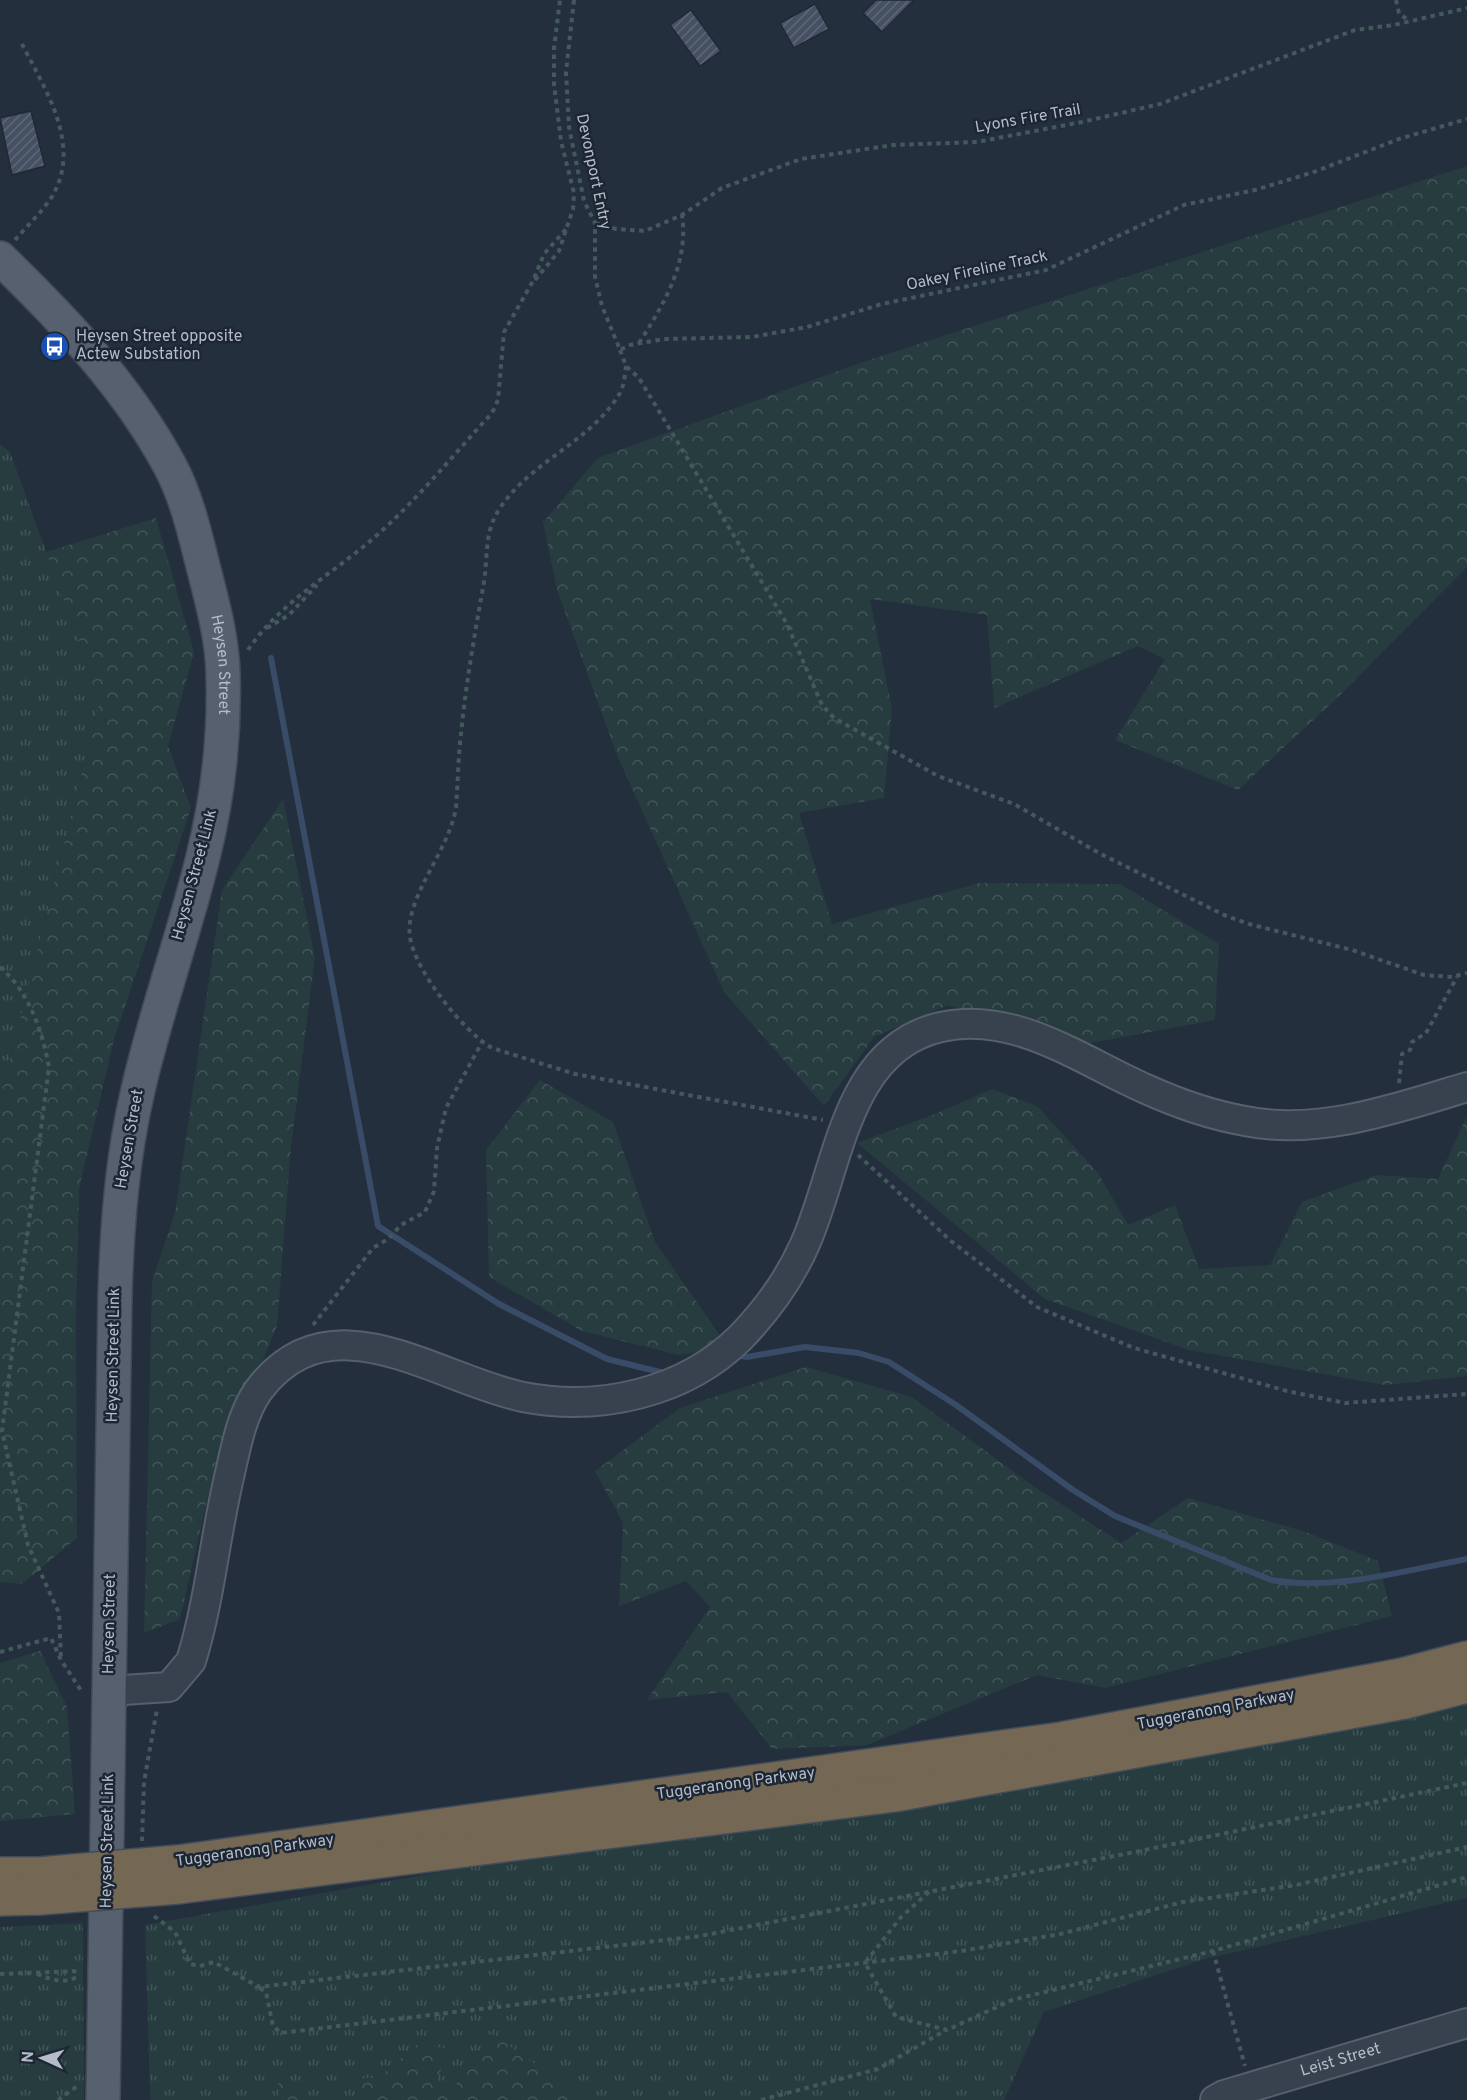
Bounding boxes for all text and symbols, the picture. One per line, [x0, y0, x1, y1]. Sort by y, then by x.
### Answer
street label: Lyons Fire Trail [974, 100, 1082, 138]
street label: Devonport Entry [571, 112, 615, 232]
street label: Oakey Fireline Track [904, 246, 1050, 296]
place label: Heysen Street opposite Actew Substation [76, 327, 242, 365]
bus stop icon: Heysen Street opposite Actew Substation [39, 330, 71, 362]
street label: Heysen Street [205, 613, 233, 715]
street label: Heysen Street Link [168, 807, 222, 943]
street label: Heysen Street [111, 1088, 149, 1190]
street label: Heysen Street Link [103, 1287, 125, 1423]
street label: Heysen Street [99, 1574, 121, 1674]
street label: Tuggeranong Parkway [1136, 1685, 1296, 1735]
street label: Tuggeranong Parkway [655, 1763, 817, 1805]
street label: Heysen Street Link [97, 1773, 119, 1909]
street label: Tuggeranong Parkway [174, 1830, 336, 1872]
north arrow [12, 2028, 72, 2088]
street label: Leist Street [1298, 2039, 1383, 2082]
text: N [19, 2051, 39, 2064]

